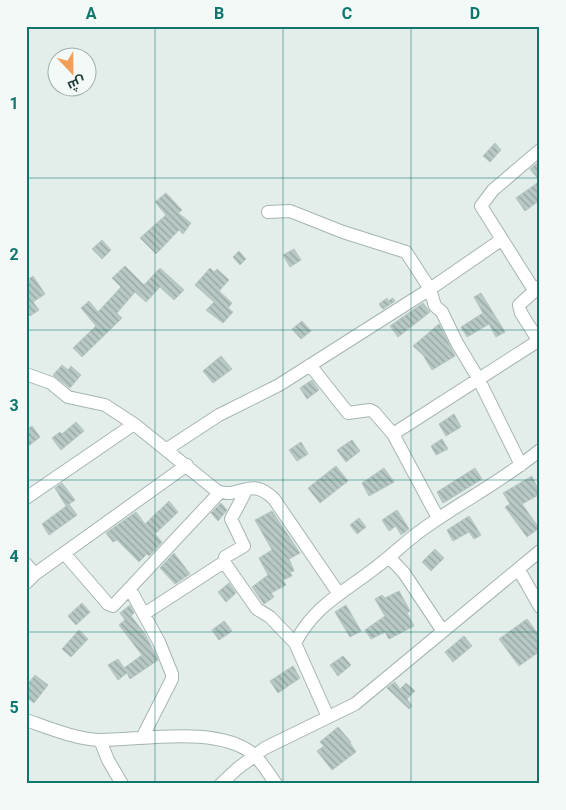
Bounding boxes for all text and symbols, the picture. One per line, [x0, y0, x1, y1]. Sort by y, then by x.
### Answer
text: A [86, 4, 97, 23]
text: B [214, 4, 224, 23]
text: C [342, 4, 352, 23]
text: D [470, 4, 480, 23]
north arrow [48, 48, 98, 98]
text: ش [65, 72, 88, 95]
text: 1 [9, 94, 19, 113]
text: 2 [9, 245, 19, 264]
text: 3 [9, 396, 19, 415]
text: 4 [9, 547, 19, 566]
text: 5 [9, 698, 19, 717]

